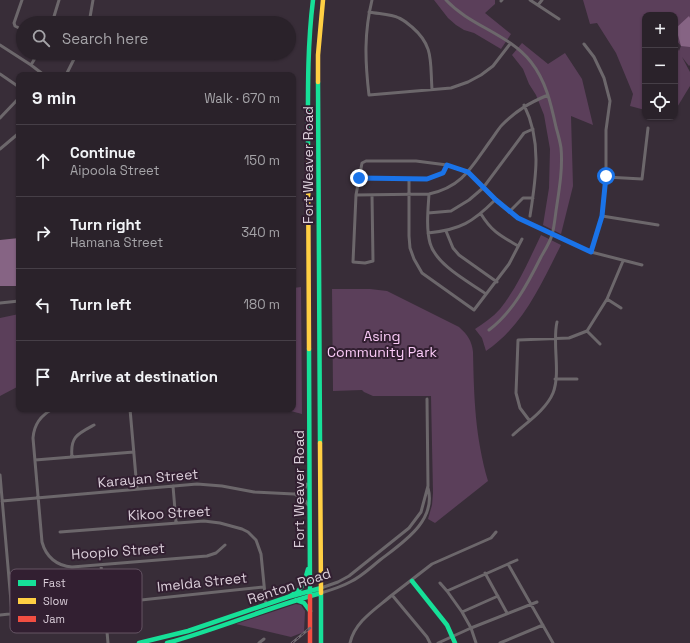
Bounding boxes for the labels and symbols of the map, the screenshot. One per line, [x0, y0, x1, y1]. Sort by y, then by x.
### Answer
street label: Fort Weaver Road [299, 106, 317, 224]
route start [597, 167, 615, 185]
route end [350, 169, 368, 187]
park label: Asing Community Park [327, 327, 437, 361]
street label: Fort Weaver Road [290, 430, 308, 548]
street label: Karayan Street [97, 465, 199, 491]
street label: Kikoo Street [127, 502, 211, 524]
street label: Hoopio Street [71, 539, 165, 563]
street label: Renton Road [245, 564, 333, 608]
street label: Imelda Street [156, 568, 248, 596]
legend [10, 569, 142, 633]
text: Fast [43, 576, 66, 590]
text: Slow [43, 594, 68, 608]
text: Jam [43, 612, 65, 626]

